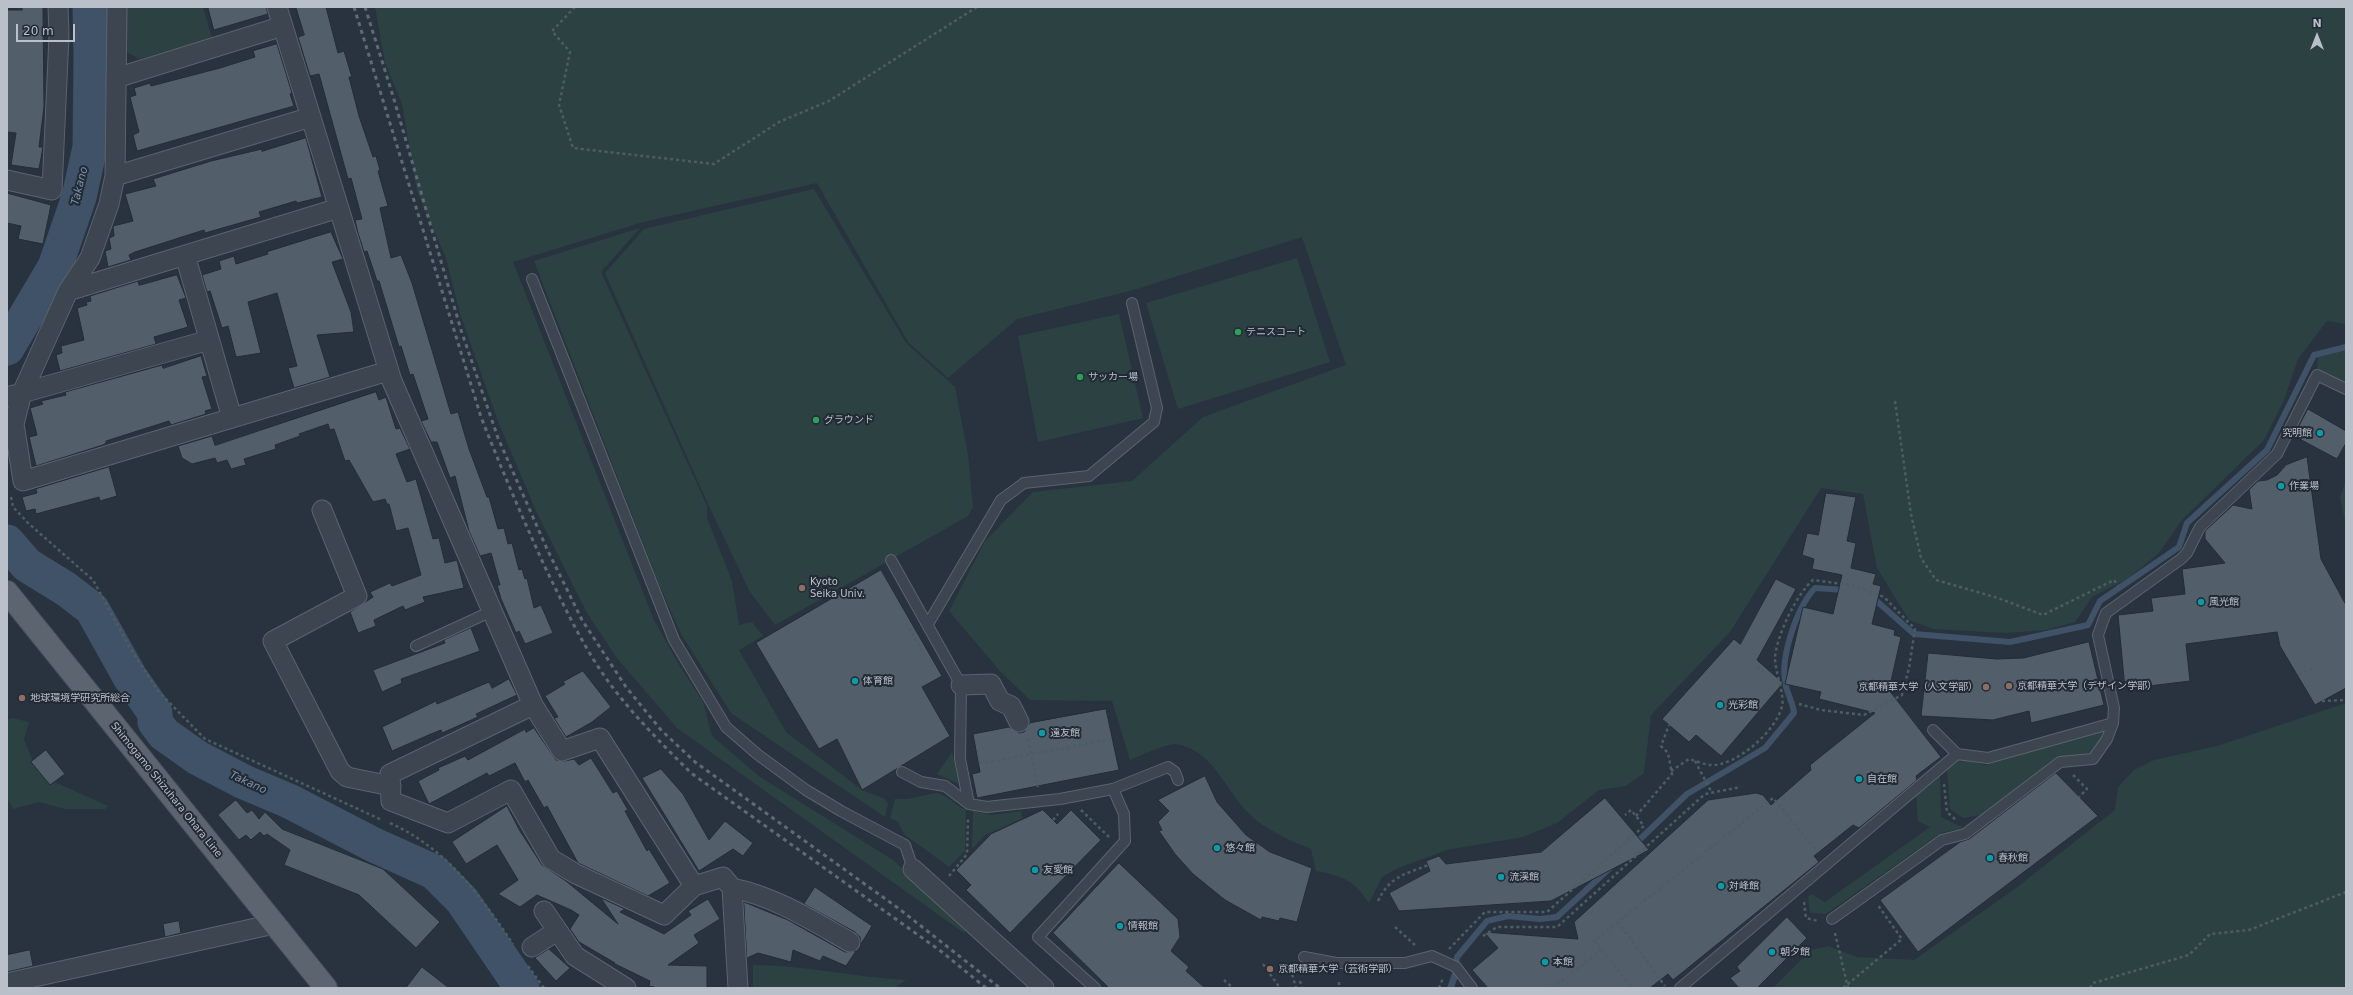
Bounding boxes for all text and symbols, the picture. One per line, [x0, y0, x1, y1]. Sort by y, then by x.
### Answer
scale bar [18, 16, 77, 42]
north arrow [2297, 16, 2337, 56]
text: N [2312, 17, 2322, 30]
text: 20 m [23, 24, 54, 38]
water label: Takano [69, 165, 91, 207]
place label: テニスコート [1246, 326, 1306, 338]
marker: テニスコート [1233, 327, 1243, 337]
place label: サッカー場 [1088, 371, 1138, 383]
marker: サッカー場 [1075, 372, 1085, 382]
place label: グラウンド [824, 414, 874, 426]
marker: グラウンド [811, 415, 821, 425]
place label: 究明館 [2282, 427, 2312, 439]
marker: 究明館 [2315, 428, 2325, 438]
place label: 作業場 [2289, 480, 2319, 492]
marker: 作業場 [2276, 481, 2286, 491]
place label: Kyoto Seika Univ. [810, 576, 865, 600]
marker: Kyoto Seika Univ. [797, 583, 807, 593]
place label: 風光館 [2209, 596, 2239, 608]
marker: 風光館 [2196, 597, 2206, 607]
place label: 体育館 [863, 675, 893, 687]
marker: 体育館 [850, 676, 860, 686]
place label: 京都精華大学（デザイン学部） [2017, 680, 2157, 692]
place label: 京都精華大学（人文学部） [1858, 681, 1978, 693]
marker: 京都精華大学（デザイン学部） [2004, 681, 2014, 691]
marker: 京都精華大学（人文学部） [1981, 682, 1991, 692]
place label: 地球環境学研究所総合 [30, 692, 130, 704]
marker: 地球環境学研究所総合 [17, 693, 27, 703]
place label: 光彩館 [1728, 699, 1758, 711]
marker: 光彩館 [1715, 700, 1725, 710]
street label: Shimogamo Shizuhara Ohara Line [108, 720, 224, 860]
place label: 遠友館 [1050, 727, 1080, 739]
marker: 遠友館 [1037, 728, 1047, 738]
water label: Takano [227, 769, 269, 797]
place label: 自在館 [1867, 773, 1897, 785]
marker: 自在館 [1854, 774, 1864, 784]
place label: 悠々館 [1225, 842, 1255, 854]
marker: 悠々館 [1212, 843, 1222, 853]
place label: 春秋館 [1998, 852, 2028, 864]
marker: 春秋館 [1985, 853, 1995, 863]
place label: 友愛館 [1043, 864, 1073, 876]
marker: 友愛館 [1030, 865, 1040, 875]
place label: 流渓館 [1509, 871, 1539, 883]
marker: 流渓館 [1496, 872, 1506, 882]
place label: 対峰館 [1729, 880, 1759, 892]
marker: 対峰館 [1716, 881, 1726, 891]
place label: 情報館 [1128, 920, 1158, 932]
marker: 情報館 [1115, 921, 1125, 931]
place label: 朝夕館 [1780, 946, 1810, 958]
marker: 朝夕館 [1767, 947, 1777, 957]
place label: 本館 [1553, 956, 1573, 968]
marker: 本館 [1540, 957, 1550, 967]
place label: 京都精華大学（芸術学部） [1278, 963, 1398, 975]
marker: 京都精華大学（芸術学部） [1265, 964, 1275, 974]

